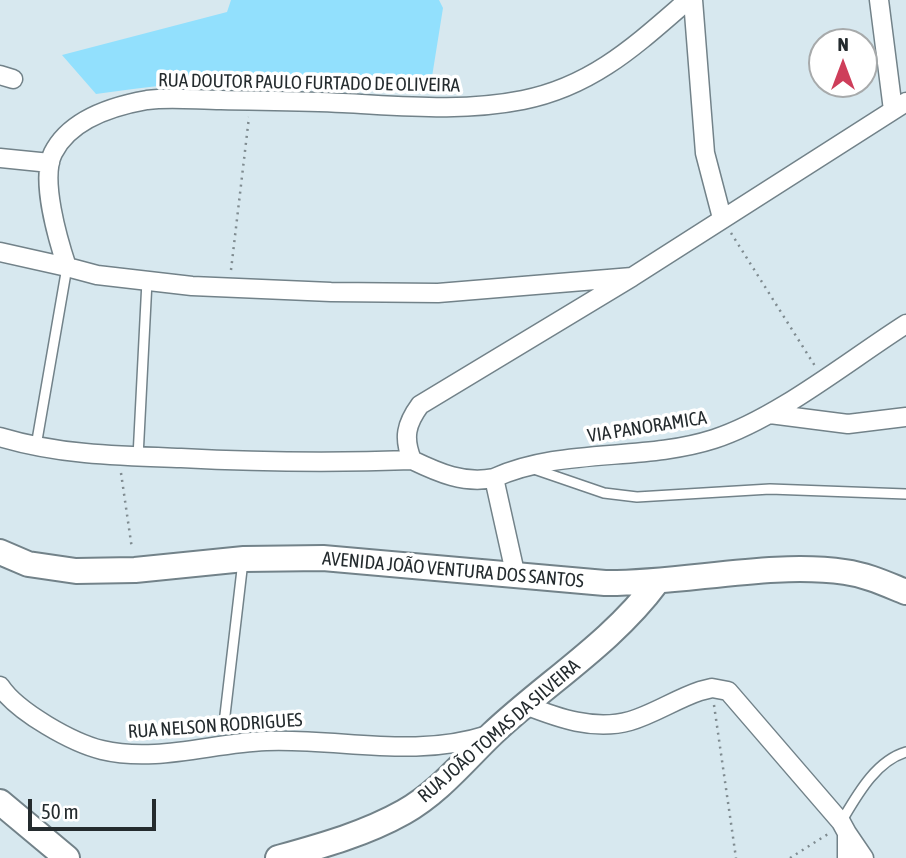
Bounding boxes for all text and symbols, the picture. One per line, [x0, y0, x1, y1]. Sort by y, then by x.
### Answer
north arrow [808, 28, 878, 98]
text: N [837, 33, 849, 55]
street label: RUA DOUTOR PAULO FURTADO DE OLIVEIRA [158, 69, 460, 97]
street label: VIA PANORAMICA [586, 406, 708, 448]
street label: AVENIDA JOÃO VENTURA DOS SANTOS [321, 547, 585, 593]
street label: RUA JOÃO TOMAS DA SILVEIRA [413, 654, 585, 808]
street label: RUA NELSON RODRIGUES [127, 709, 303, 743]
scale bar [32, 784, 159, 828]
text: 50 m [41, 799, 79, 823]

